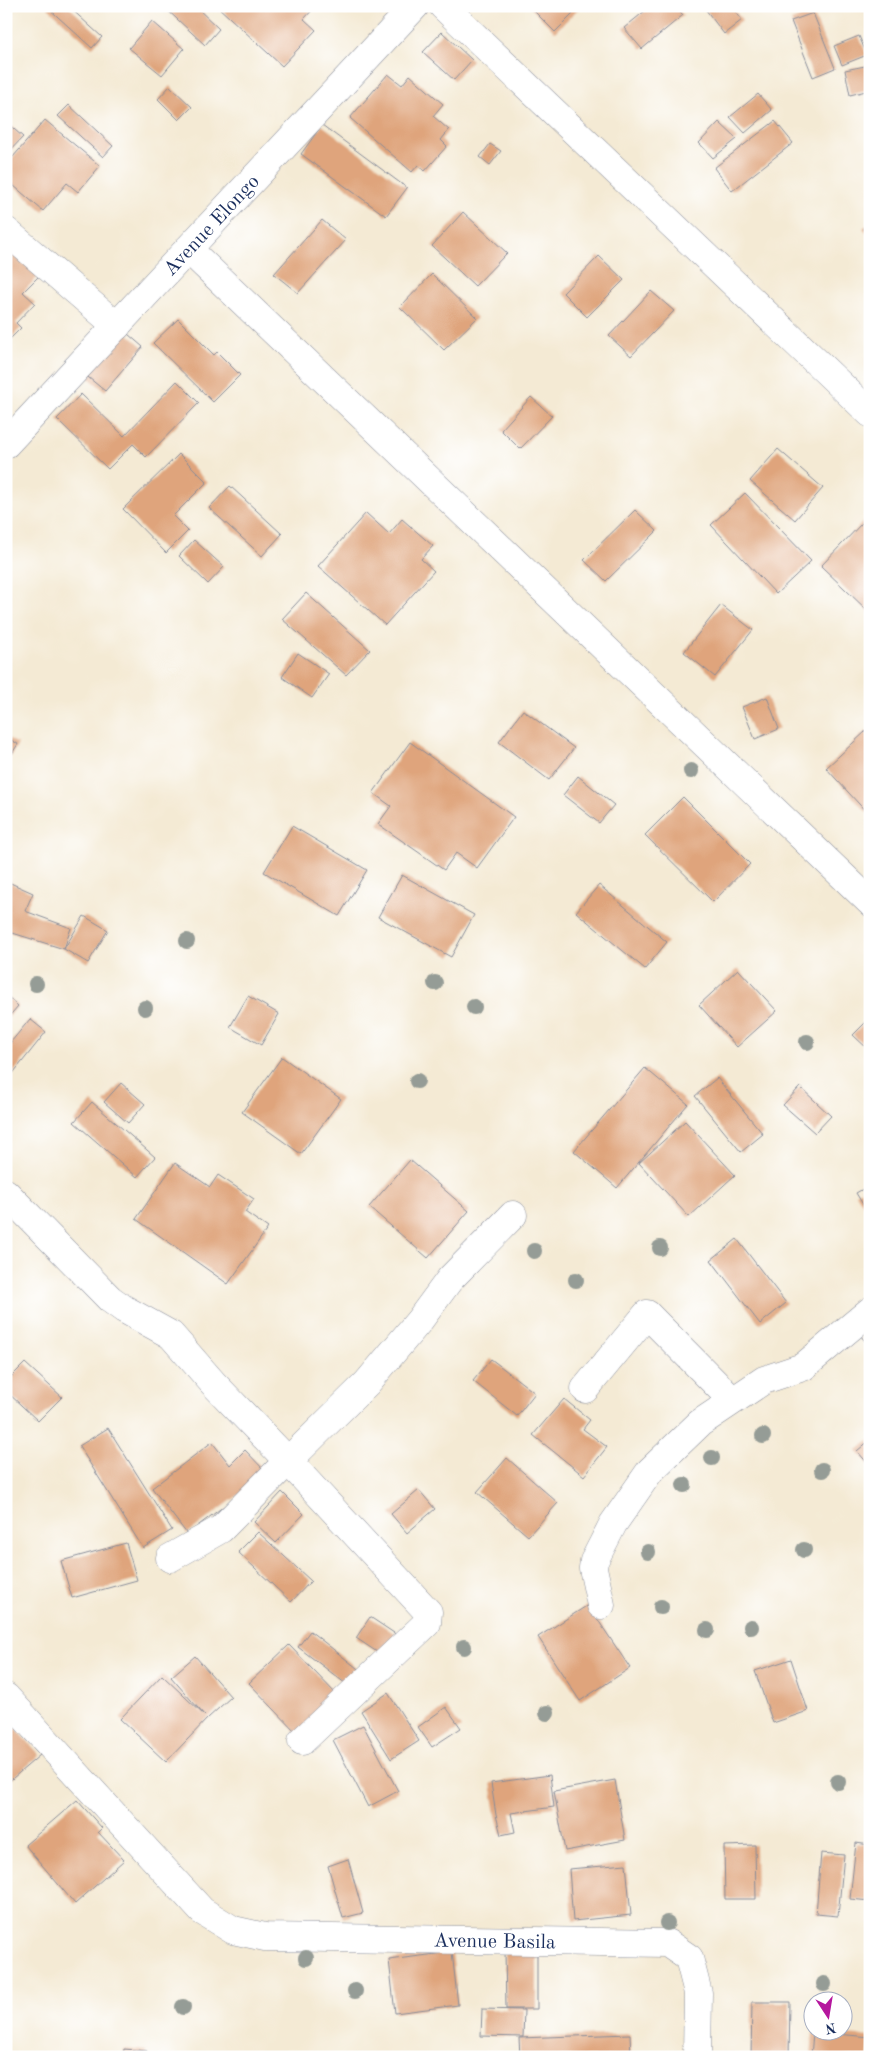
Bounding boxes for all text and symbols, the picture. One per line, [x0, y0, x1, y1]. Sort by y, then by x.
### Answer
street label: Avenue Elongo [161, 172, 264, 280]
street label: Avenue Basila [433, 1932, 556, 1953]
north arrow [804, 1990, 854, 2040]
text: N [824, 2020, 837, 2036]

